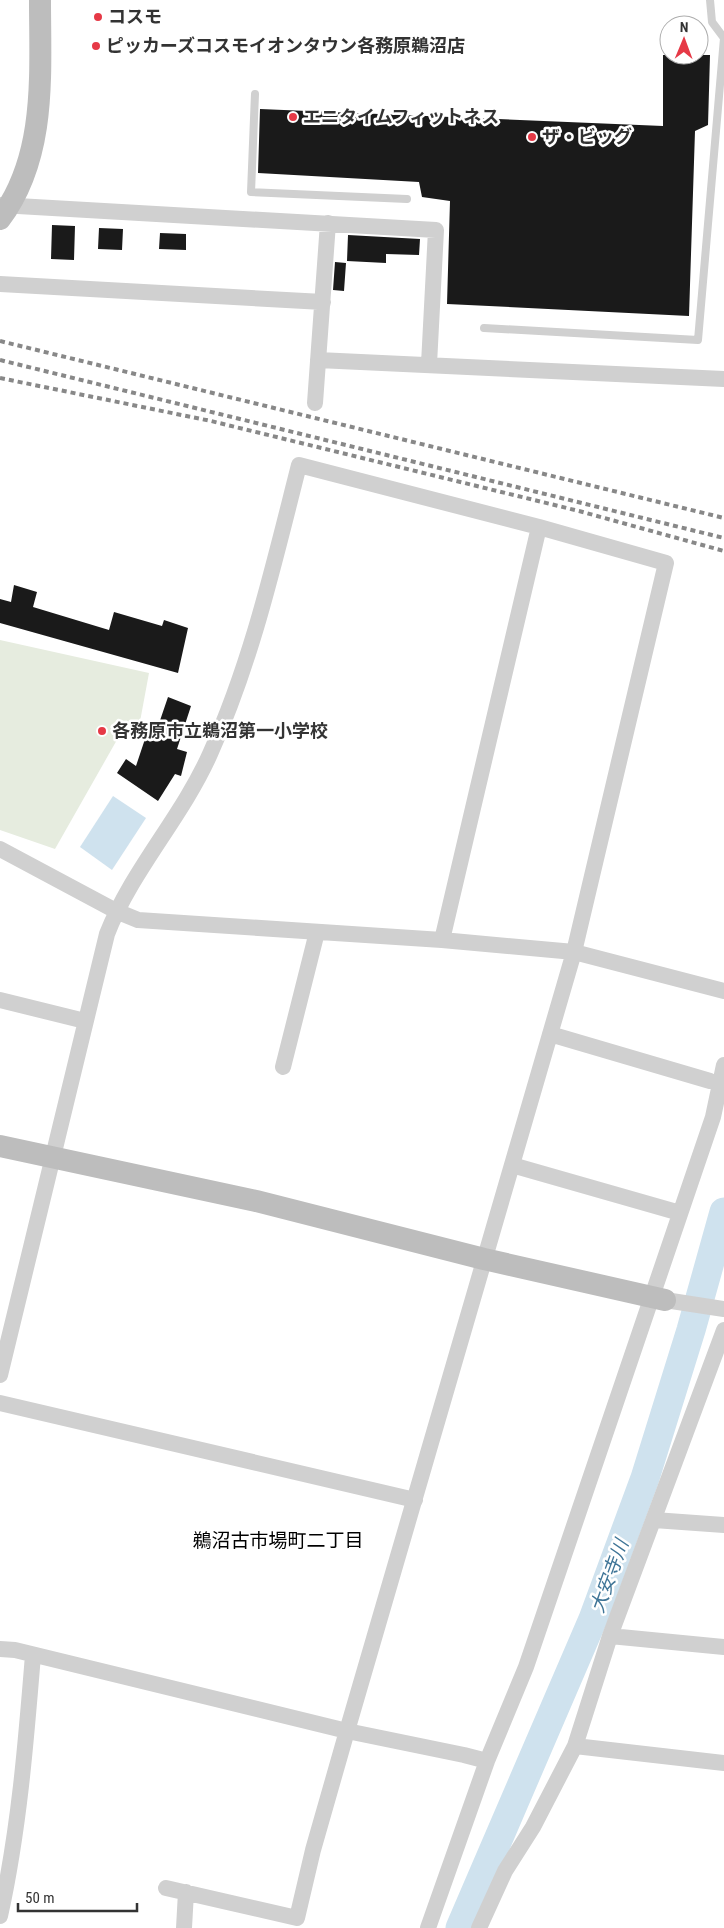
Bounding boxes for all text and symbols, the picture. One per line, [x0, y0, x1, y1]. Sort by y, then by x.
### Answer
place label: コスモ [108, 6, 162, 27]
marker: コスモ [92, 11, 104, 23]
north arrow [659, 15, 709, 65]
text: N [680, 19, 689, 35]
place label: ピッカーズコスモイオンタウン各務原鵜沼店 [106, 35, 465, 56]
marker: ピッカーズコスモイオンタウン各務原鵜沼店 [90, 40, 102, 52]
place label: エニタイムフィットネス [303, 106, 499, 127]
marker: エニタイムフィットネス [287, 111, 299, 123]
place label: ザ・ビッグ [542, 126, 632, 147]
marker: ザ・ビッグ [526, 131, 538, 143]
place label: 各務原市立鵜沼第一小学校 [112, 720, 328, 741]
marker: 各務原市立鵜沼第一小学校 [96, 725, 108, 737]
district label: 鵜沼古市場町二丁目 [192, 1529, 364, 1552]
water label: 大安寺川 [586, 1535, 634, 1616]
scale bar [18, 1880, 136, 1912]
text: 50 m [25, 1889, 55, 1907]

